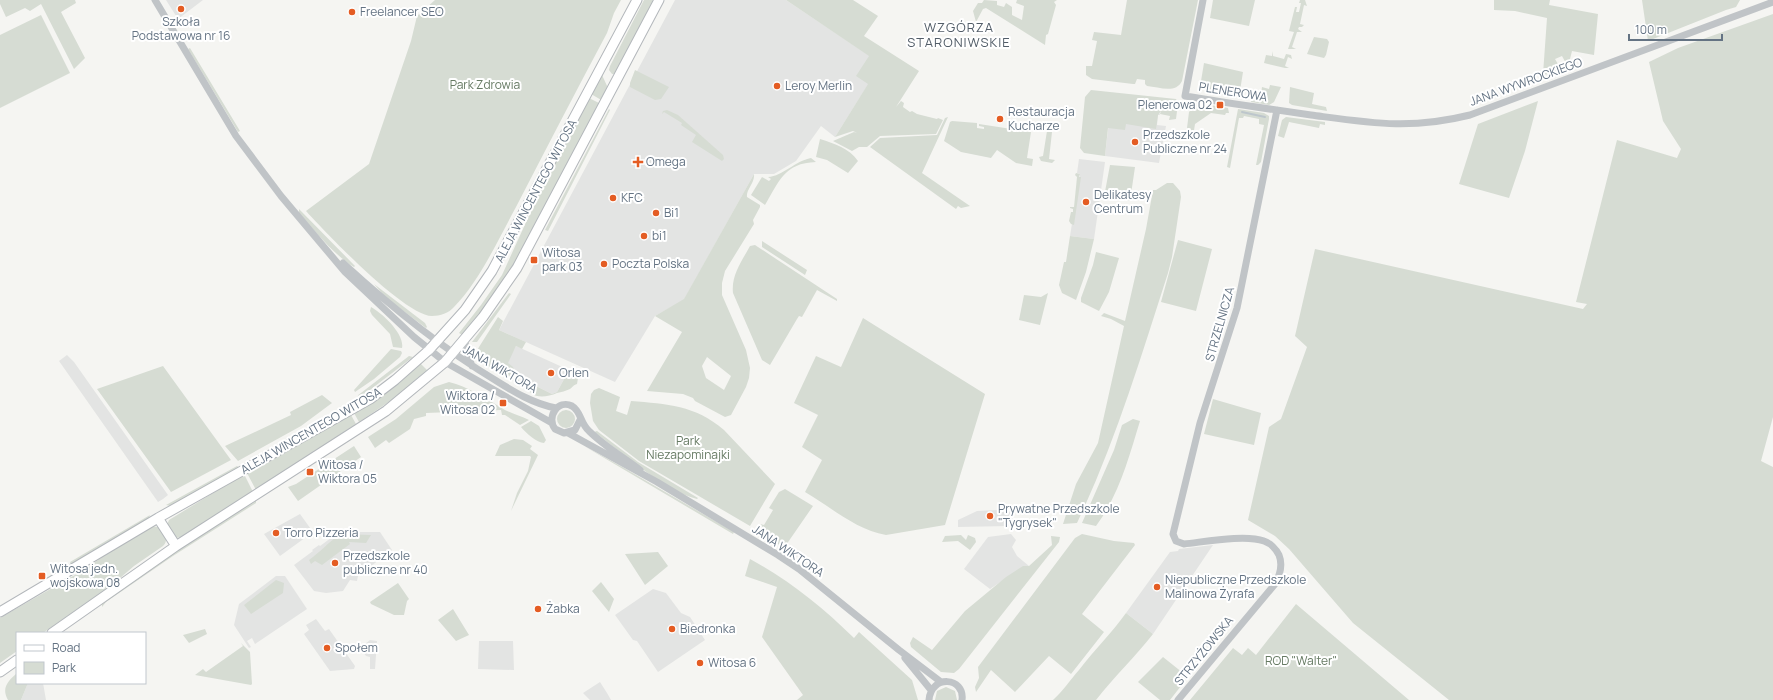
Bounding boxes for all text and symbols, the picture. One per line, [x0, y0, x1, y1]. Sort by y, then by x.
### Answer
place label: Freelancer SEO [360, 3, 444, 20]
marker: Szkoła Podstawowa nr 16 [176, 4, 186, 14]
marker: Freelancer SEO [347, 7, 357, 17]
place label: Szkoła Podstawowa nr 16 [132, 13, 230, 44]
scale bar [1629, 16, 1722, 42]
district label: WZGÓRZA STARONIWSKIE [907, 18, 1011, 51]
text: 100 m [1635, 21, 1667, 38]
street label: JANA WYWROCKIEGO [1467, 53, 1585, 110]
park label: Park Zdrowia [450, 76, 520, 93]
place label: Leroy Merlin [785, 77, 852, 94]
street label: PLENEROWA [1198, 78, 1269, 105]
marker: Leroy Merlin [772, 81, 782, 91]
place label: Plenerowa 02 [1138, 96, 1212, 113]
marker: Plenerowa 02 [1215, 100, 1225, 110]
place label: Restauracja Kucharze [1008, 103, 1075, 134]
marker: Restauracja Kucharze [995, 114, 1005, 124]
street label: ALEJA WINCENTEGO WITOSA [491, 116, 581, 265]
place label: Przedszkole Publiczne nr 24 [1143, 126, 1227, 157]
marker: Przedszkole Publiczne nr 24 [1130, 137, 1140, 147]
place label: Omega [646, 153, 686, 170]
marker: Omega [633, 157, 643, 167]
place label: Delikatesy Centrum [1094, 186, 1152, 217]
place label: KFC [621, 189, 643, 206]
marker: KFC [608, 193, 618, 203]
marker: Delikatesy Centrum [1081, 197, 1091, 207]
place label: Bi1 [664, 204, 679, 221]
marker: Bi1 [651, 208, 661, 218]
place label: bi1 [652, 227, 667, 244]
marker: bi1 [639, 231, 649, 241]
place label: Witosa park 03 [542, 244, 582, 275]
marker: Witosa park 03 [529, 255, 539, 265]
place label: Poczta Polska [612, 255, 689, 272]
marker: Poczta Polska [599, 259, 609, 269]
street label: STRZELNICZA [1201, 284, 1238, 363]
street label: JANA WIKTORA [460, 340, 541, 397]
place label: Orlen [559, 364, 589, 381]
marker: Orlen [546, 368, 556, 378]
street label: ALEJA WINCENTEGO WITOSA [237, 383, 385, 478]
place label: Wiktora / Witosa 02 [440, 387, 495, 418]
marker: Wiktora / Witosa 02 [498, 398, 508, 408]
park label: Park Niezapominajki [646, 432, 730, 463]
place label: Witosa / Wiktora 05 [318, 456, 377, 487]
marker: Witosa / Wiktora 05 [305, 467, 315, 477]
place label: Prywatne Przedszkole "Tygrysek" [998, 500, 1120, 531]
marker: Prywatne Przedszkole "Tygrysek" [985, 511, 995, 521]
street label: JANA WIKTORA [749, 520, 828, 581]
place label: Torro Pizzeria [284, 524, 358, 541]
marker: Torro Pizzeria [271, 528, 281, 538]
place label: Przedszkole publiczne nr 40 [343, 547, 428, 578]
marker: Przedszkole publiczne nr 40 [330, 558, 340, 568]
place label: Witosa jedn. wojskowa 08 [50, 560, 120, 591]
marker: Witosa jedn. wojskowa 08 [37, 571, 47, 581]
place label: Niepubliczne Przedszkole Malinowa Żyrafa [1165, 571, 1306, 602]
marker: Niepubliczne Przedszkole Malinowa Żyrafa [1152, 582, 1162, 592]
place label: Żabka [546, 600, 580, 617]
marker: Żabka [533, 604, 543, 614]
street label: STRZYŻOWSKA [1170, 612, 1237, 689]
place label: Biedronka [680, 620, 735, 637]
marker: Biedronka [667, 624, 677, 634]
legend [16, 632, 146, 684]
text: Road [52, 639, 80, 656]
place label: Społem [335, 639, 378, 656]
marker: Społem [322, 643, 332, 653]
park label: ROD "Walter" [1265, 652, 1337, 669]
place label: Witosa 6 [708, 654, 756, 671]
marker: Witosa 6 [695, 658, 705, 668]
text: Park [52, 659, 77, 676]

